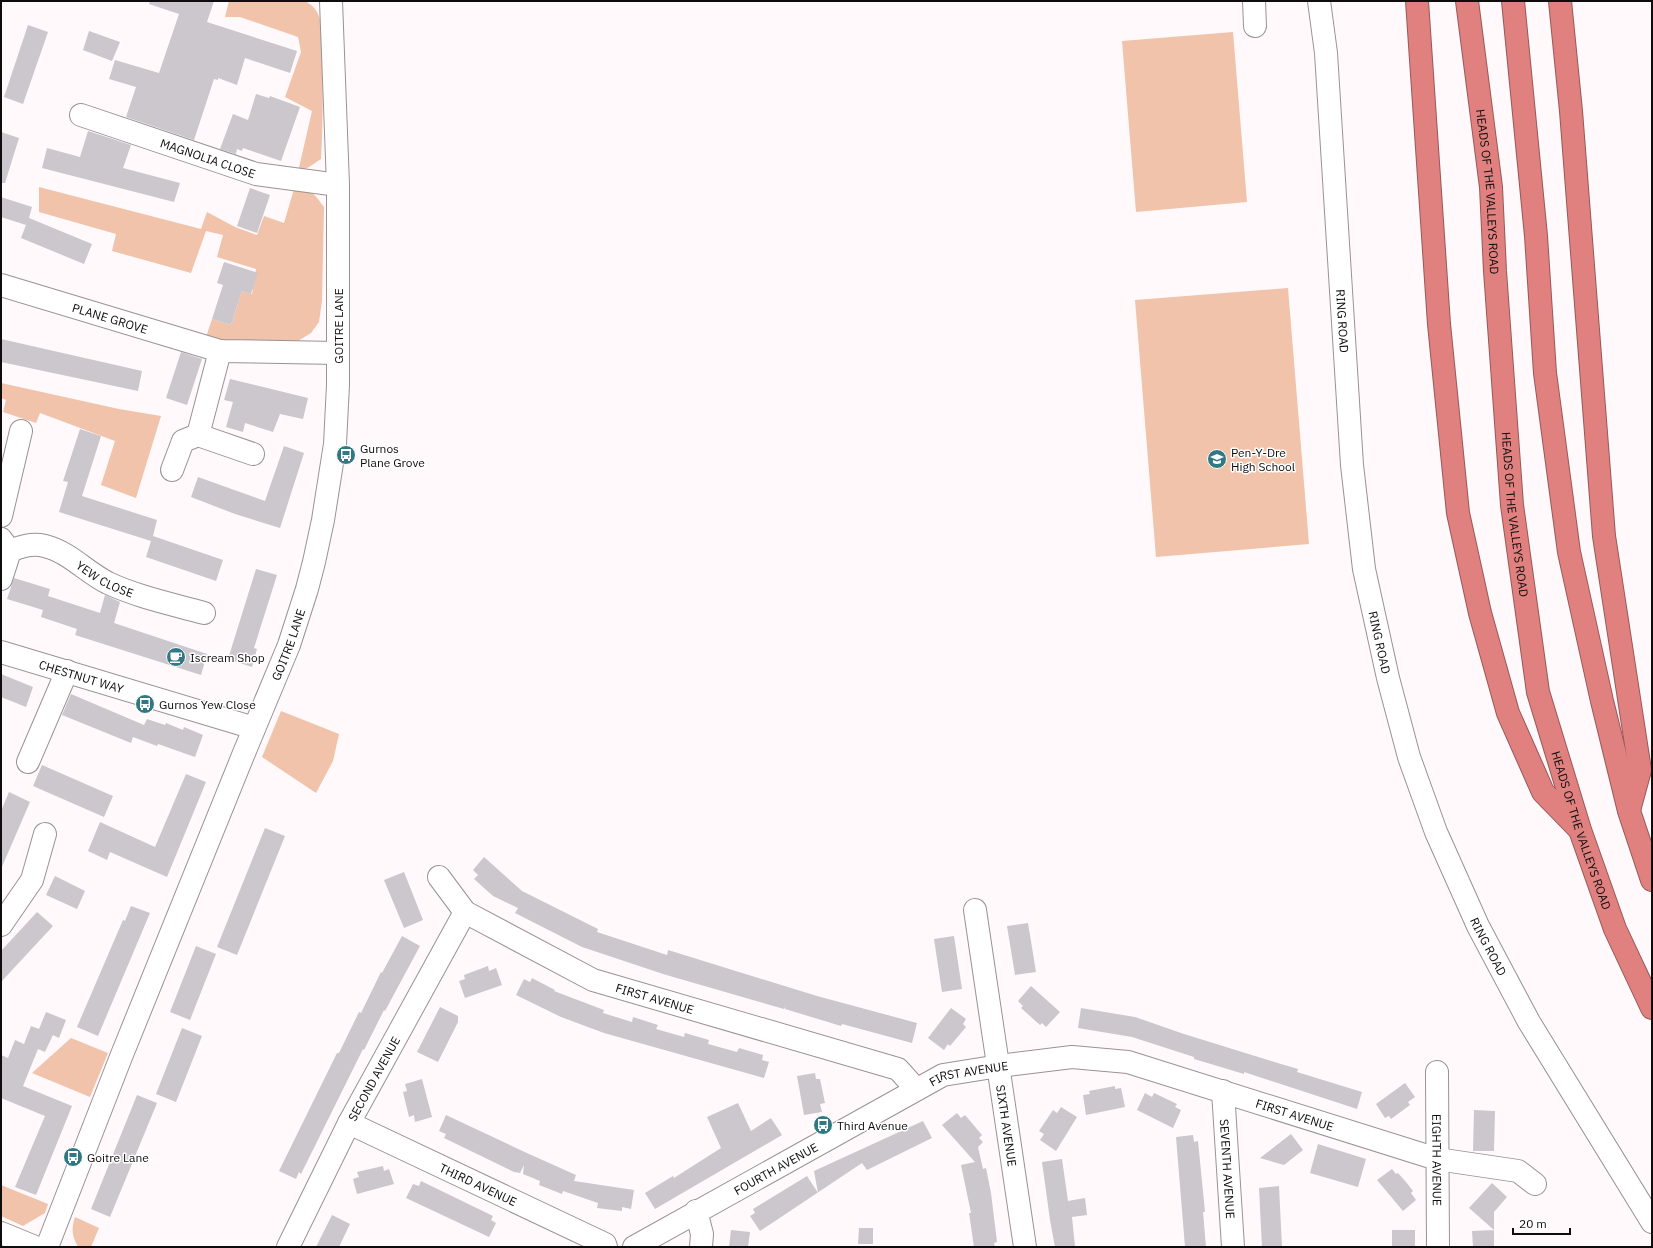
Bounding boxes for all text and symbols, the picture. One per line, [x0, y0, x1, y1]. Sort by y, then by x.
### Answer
street label: HEADS OF THE VALLEYS ROAD [1474, 108, 1503, 275]
street label: MAGNOLIA CLOSE [158, 135, 258, 181]
street label: GOITRE LANE [331, 288, 346, 364]
street label: RING ROAD [1333, 289, 1352, 353]
street label: PLANE GROVE [71, 299, 150, 336]
street label: HEADS OF THE VALLEYS ROAD [1499, 431, 1532, 598]
place label: Gurnos Plane Grove [360, 441, 425, 470]
bus stop icon: Gurnos Plane Grove [335, 444, 357, 466]
place label: Pen-Y-Dre High School [1231, 445, 1295, 474]
school or university icon: Pen-Y-Dre High School [1206, 448, 1228, 470]
street label: YEW CLOSE [74, 557, 136, 600]
street label: GOITRE LANE [268, 607, 308, 683]
street label: RING ROAD [1366, 609, 1394, 675]
cafe icon: Iscream Shop [165, 646, 187, 668]
place label: Iscream Shop [190, 650, 265, 665]
street label: CHESTNUT WAY [37, 656, 126, 696]
bus stop icon: Gurnos Yew Close [134, 693, 156, 715]
place label: Gurnos Yew Close [159, 697, 256, 712]
street label: HEADS OF THE VALLEYS ROAD [1549, 749, 1615, 911]
street label: RING ROAD [1468, 915, 1510, 978]
street label: FIRST AVENUE [614, 980, 696, 1017]
street label: SECOND AVENUE [344, 1034, 403, 1123]
street label: FIRST AVENUE [926, 1057, 1009, 1089]
street label: SIXTH AVENUE [994, 1084, 1020, 1168]
street label: FIRST AVENUE [1254, 1095, 1336, 1134]
bus stop icon: Third Avenue [812, 1114, 834, 1136]
street label: EIGHTH AVENUE [1430, 1114, 1445, 1206]
place label: Third Avenue [837, 1118, 908, 1133]
street label: SEVENTH AVENUE [1217, 1118, 1239, 1219]
street label: FOURTH AVENUE [731, 1139, 820, 1198]
bus stop icon: Goitre Lane [62, 1146, 84, 1168]
place label: Goitre Lane [87, 1150, 149, 1165]
street label: THIRD AVENUE [437, 1159, 519, 1209]
scale bar [1513, 1210, 1570, 1236]
text: 20 m [1519, 1216, 1547, 1231]

